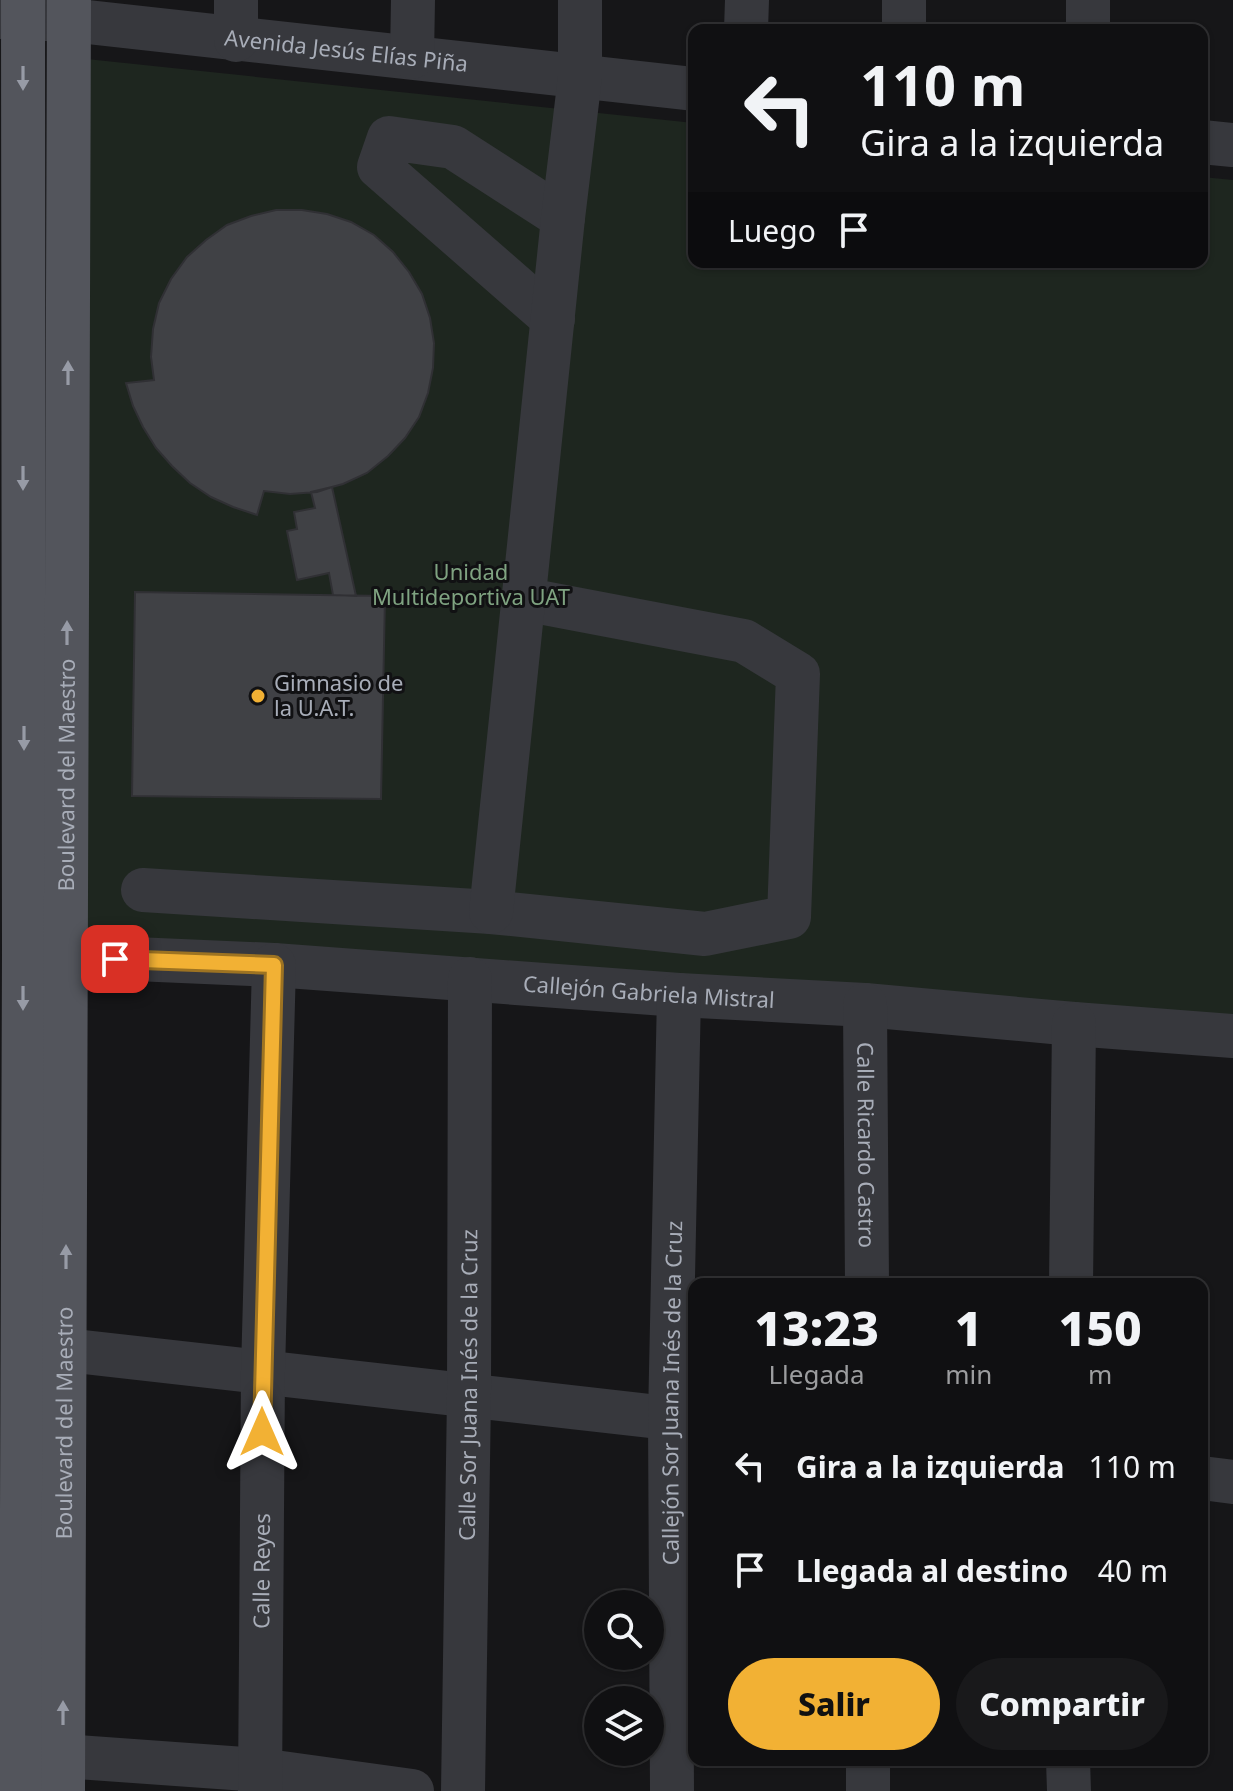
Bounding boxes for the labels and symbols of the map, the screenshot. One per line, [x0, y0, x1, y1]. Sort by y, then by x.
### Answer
street label: Avenida Jesús Elías Piña [223, 21, 470, 78]
one-way arrow [17, 66, 29, 91]
one-way arrow [62, 360, 74, 385]
one-way arrow [17, 466, 29, 491]
park label: Unidad Multideportiva UAT [372, 556, 570, 611]
one-way arrow [61, 620, 73, 645]
street label: Boulevard del Maestro [50, 658, 81, 892]
place label: Gimnasio de la U.A.T. [274, 667, 403, 722]
marker: Gimnasio de la U.A.T. [249, 687, 267, 705]
one-way arrow [18, 726, 30, 751]
pin [81, 925, 149, 993]
street label: Callejón Gabriela Mistral [522, 967, 775, 1014]
one-way arrow [17, 986, 30, 1011]
street label: Calle Ricardo Castro [851, 1042, 883, 1248]
street label: Callejón Sor Juana Inés de la Cruz [654, 1220, 688, 1565]
street label: Calle Sor Juana Inés de la Cruz [451, 1229, 483, 1541]
one-way arrow [60, 1244, 72, 1269]
street label: Boulevard del Maestro [48, 1306, 79, 1540]
position arrow [220, 1390, 304, 1474]
street label: Calle Reyes [245, 1513, 276, 1629]
one-way arrow [57, 1700, 69, 1725]

